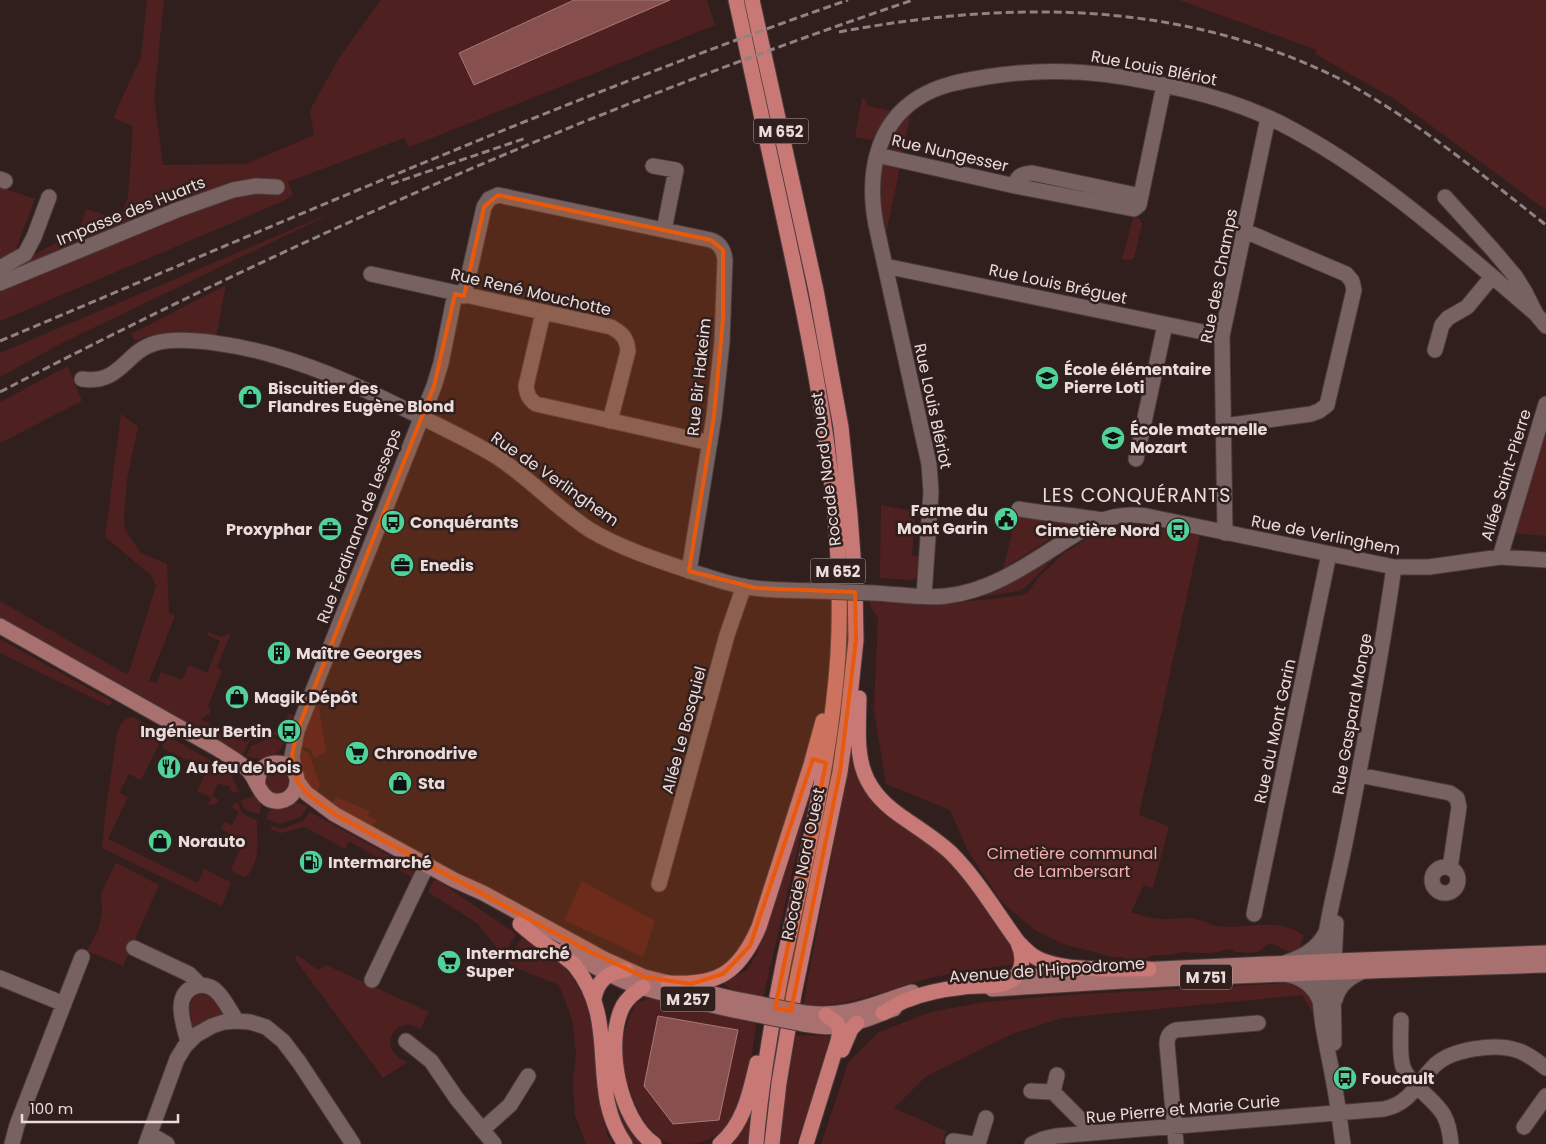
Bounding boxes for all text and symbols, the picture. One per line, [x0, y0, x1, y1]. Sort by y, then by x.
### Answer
street label: Rue Louis Blériot [1089, 45, 1219, 92]
road number: M 652 [754, 118, 808, 144]
street label: Rue Nungesser [889, 128, 1011, 178]
street label: Impasse des Huarts [53, 171, 209, 251]
street label: Rue des Champs [1195, 207, 1243, 345]
street label: Rue Louis Bréguet [987, 258, 1129, 310]
street label: Rue René Mouchotte [448, 262, 614, 322]
street label: Rue Bir Hakeim [681, 317, 717, 437]
street label: Rue Louis Blériot [908, 341, 958, 471]
place label: École élémentaire Pierre Loti [1064, 358, 1211, 399]
school or university icon: École élémentaire Pierre Loti [1034, 365, 1060, 391]
place label: Biscuitier des Flandres Eugène Blond [268, 377, 454, 418]
shop icon: Biscuitier des Flandres Eugène Blond [237, 384, 263, 410]
street label: Rocade Nord Ouest [805, 391, 847, 547]
street label: Allée Saint-Pierre [1475, 406, 1537, 544]
place label: École maternelle Mozart [1130, 418, 1268, 459]
street label: Rue Ferdinand de Lesseps [311, 425, 407, 627]
school or university icon: École maternelle Mozart [1100, 425, 1126, 451]
street label: Rue de Verlinghem [486, 426, 624, 532]
district label: LES CONQUÉRANTS [1043, 482, 1231, 509]
place label: Ferme du Mont Garin [897, 499, 988, 540]
public building icon: Ferme du Mont Garin [993, 506, 1019, 532]
bus stop icon: Conquérants [380, 509, 406, 535]
street label: Rue de Verlinghem [1249, 509, 1403, 561]
place label: Conquérants [410, 511, 519, 534]
office icon: Proxyphar [317, 516, 343, 542]
bus stop icon: Cimetière Nord [1165, 517, 1191, 543]
place label: Proxyphar [226, 518, 312, 541]
place label: Cimetière Nord [1035, 519, 1160, 542]
office icon: Enedis [389, 552, 415, 578]
place label: Enedis [420, 554, 474, 577]
road number: M 652 [810, 558, 866, 584]
street label: Rue Gaspard Monge [1326, 631, 1378, 796]
building icon: Maître Georges [266, 640, 292, 666]
place label: Maître Georges [296, 642, 422, 665]
street label: Rue du Mont Garin [1248, 657, 1302, 805]
street label: Allée Le Bosquiel [656, 664, 712, 796]
shop icon: Magik Dépôt [224, 684, 250, 710]
place label: Magik Dépôt [254, 686, 357, 709]
bus stop icon: Ingénieur Bertin [276, 718, 302, 744]
place label: Ingénieur Bertin [140, 720, 272, 743]
supermarket icon: Chronodrive [344, 740, 370, 766]
place label: Chronodrive [374, 742, 477, 765]
restaurant icon: Au feu de bois [156, 754, 182, 780]
place label: Au feu de bois [186, 756, 301, 779]
shop icon: Sta [387, 770, 413, 796]
place label: Sta [418, 772, 445, 795]
street label: Rocade Nord Ouest [776, 786, 830, 942]
shop icon: Norauto [147, 828, 173, 854]
place label: Norauto [178, 830, 245, 853]
park label: Cimetière communal de Lambersart [987, 842, 1157, 883]
fuel station icon: Intermarché [298, 849, 324, 875]
place label: Intermarché [328, 851, 432, 874]
place label: Intermarché Super [466, 942, 570, 983]
supermarket icon: Intermarché Super [436, 949, 462, 975]
street label: Avenue de l'Hippodrome [948, 952, 1146, 988]
road number: M 751 [1180, 964, 1232, 990]
road number: M 257 [660, 986, 716, 1012]
bus stop icon: Foucault [1332, 1065, 1358, 1091]
place label: Foucault [1362, 1067, 1434, 1090]
street label: Rue Pierre et Marie Curie [1085, 1089, 1281, 1129]
scale bar [22, 1092, 179, 1124]
text: 100 m [30, 1098, 73, 1119]

